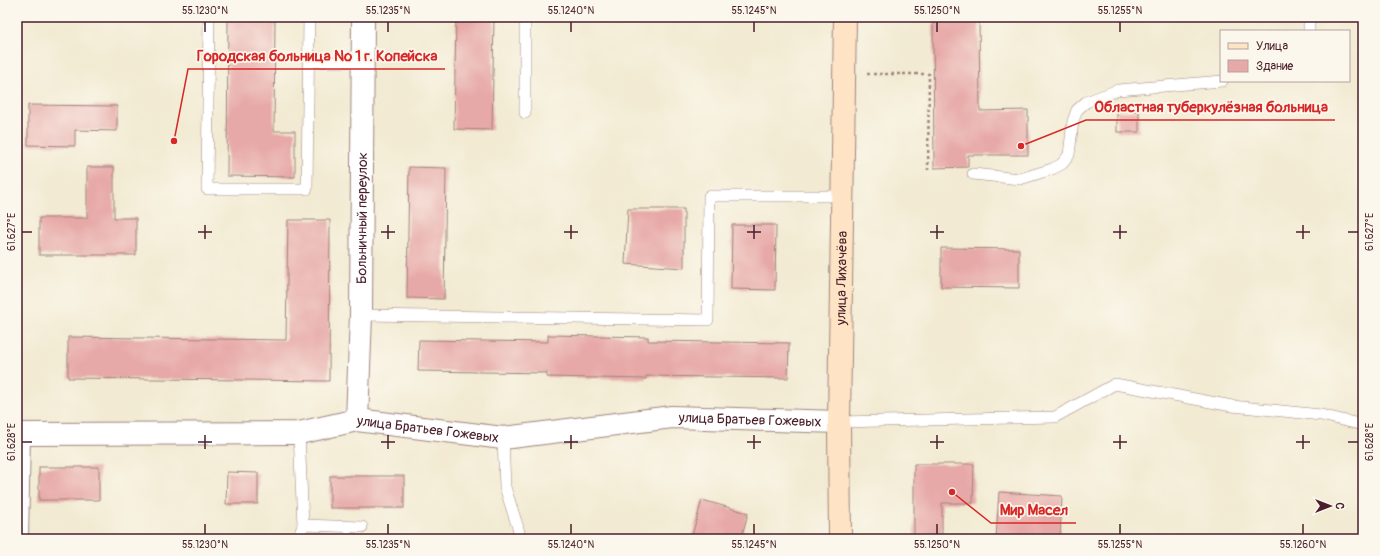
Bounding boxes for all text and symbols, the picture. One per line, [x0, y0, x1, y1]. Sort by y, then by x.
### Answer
text: 55.1230°N [182, 5, 228, 17]
text: 55.1235°N [366, 5, 410, 17]
text: 55.1240°N [548, 5, 594, 17]
text: 55.1245°N [732, 5, 777, 17]
text: 55.1250°N [914, 5, 960, 17]
text: 55.1255°N [1098, 5, 1142, 17]
legend [1220, 30, 1350, 82]
text: Улица [1256, 39, 1288, 54]
callout: Городская больница № 1 г. Копейска [188, 42, 445, 69]
text: Городская больница № 1 г. Копейска [197, 47, 437, 66]
text: Здание [1256, 59, 1293, 74]
callout: Областная туберкулёзная больница [1086, 93, 1335, 120]
text: Областная туберкулёзная больница [1094, 98, 1328, 117]
street label: Больничный переулок [353, 152, 371, 284]
text: 61.627°E [6, 213, 18, 251]
text: 61.627°E [1364, 213, 1376, 251]
street label: улица Лихачёва [832, 231, 850, 326]
street label: улица Братьев Гожевых [677, 409, 822, 430]
street label: улица Братьев Гожевых [355, 411, 500, 446]
text: 61.628°E [6, 423, 18, 461]
text: 61.628°E [1364, 423, 1376, 461]
north arrow [1310, 486, 1350, 526]
callout: Мир Масел [991, 496, 1076, 523]
text: Мир Масел [1000, 501, 1068, 520]
text: С [1333, 503, 1346, 510]
text: 55.1230°N [182, 539, 228, 551]
text: 55.1235°N [366, 539, 410, 551]
text: 55.1240°N [548, 539, 594, 551]
text: 55.1245°N [732, 539, 777, 551]
text: 55.1250°N [914, 539, 960, 551]
text: 55.1255°N [1098, 539, 1142, 551]
text: 55.1260°N [1280, 539, 1326, 551]

